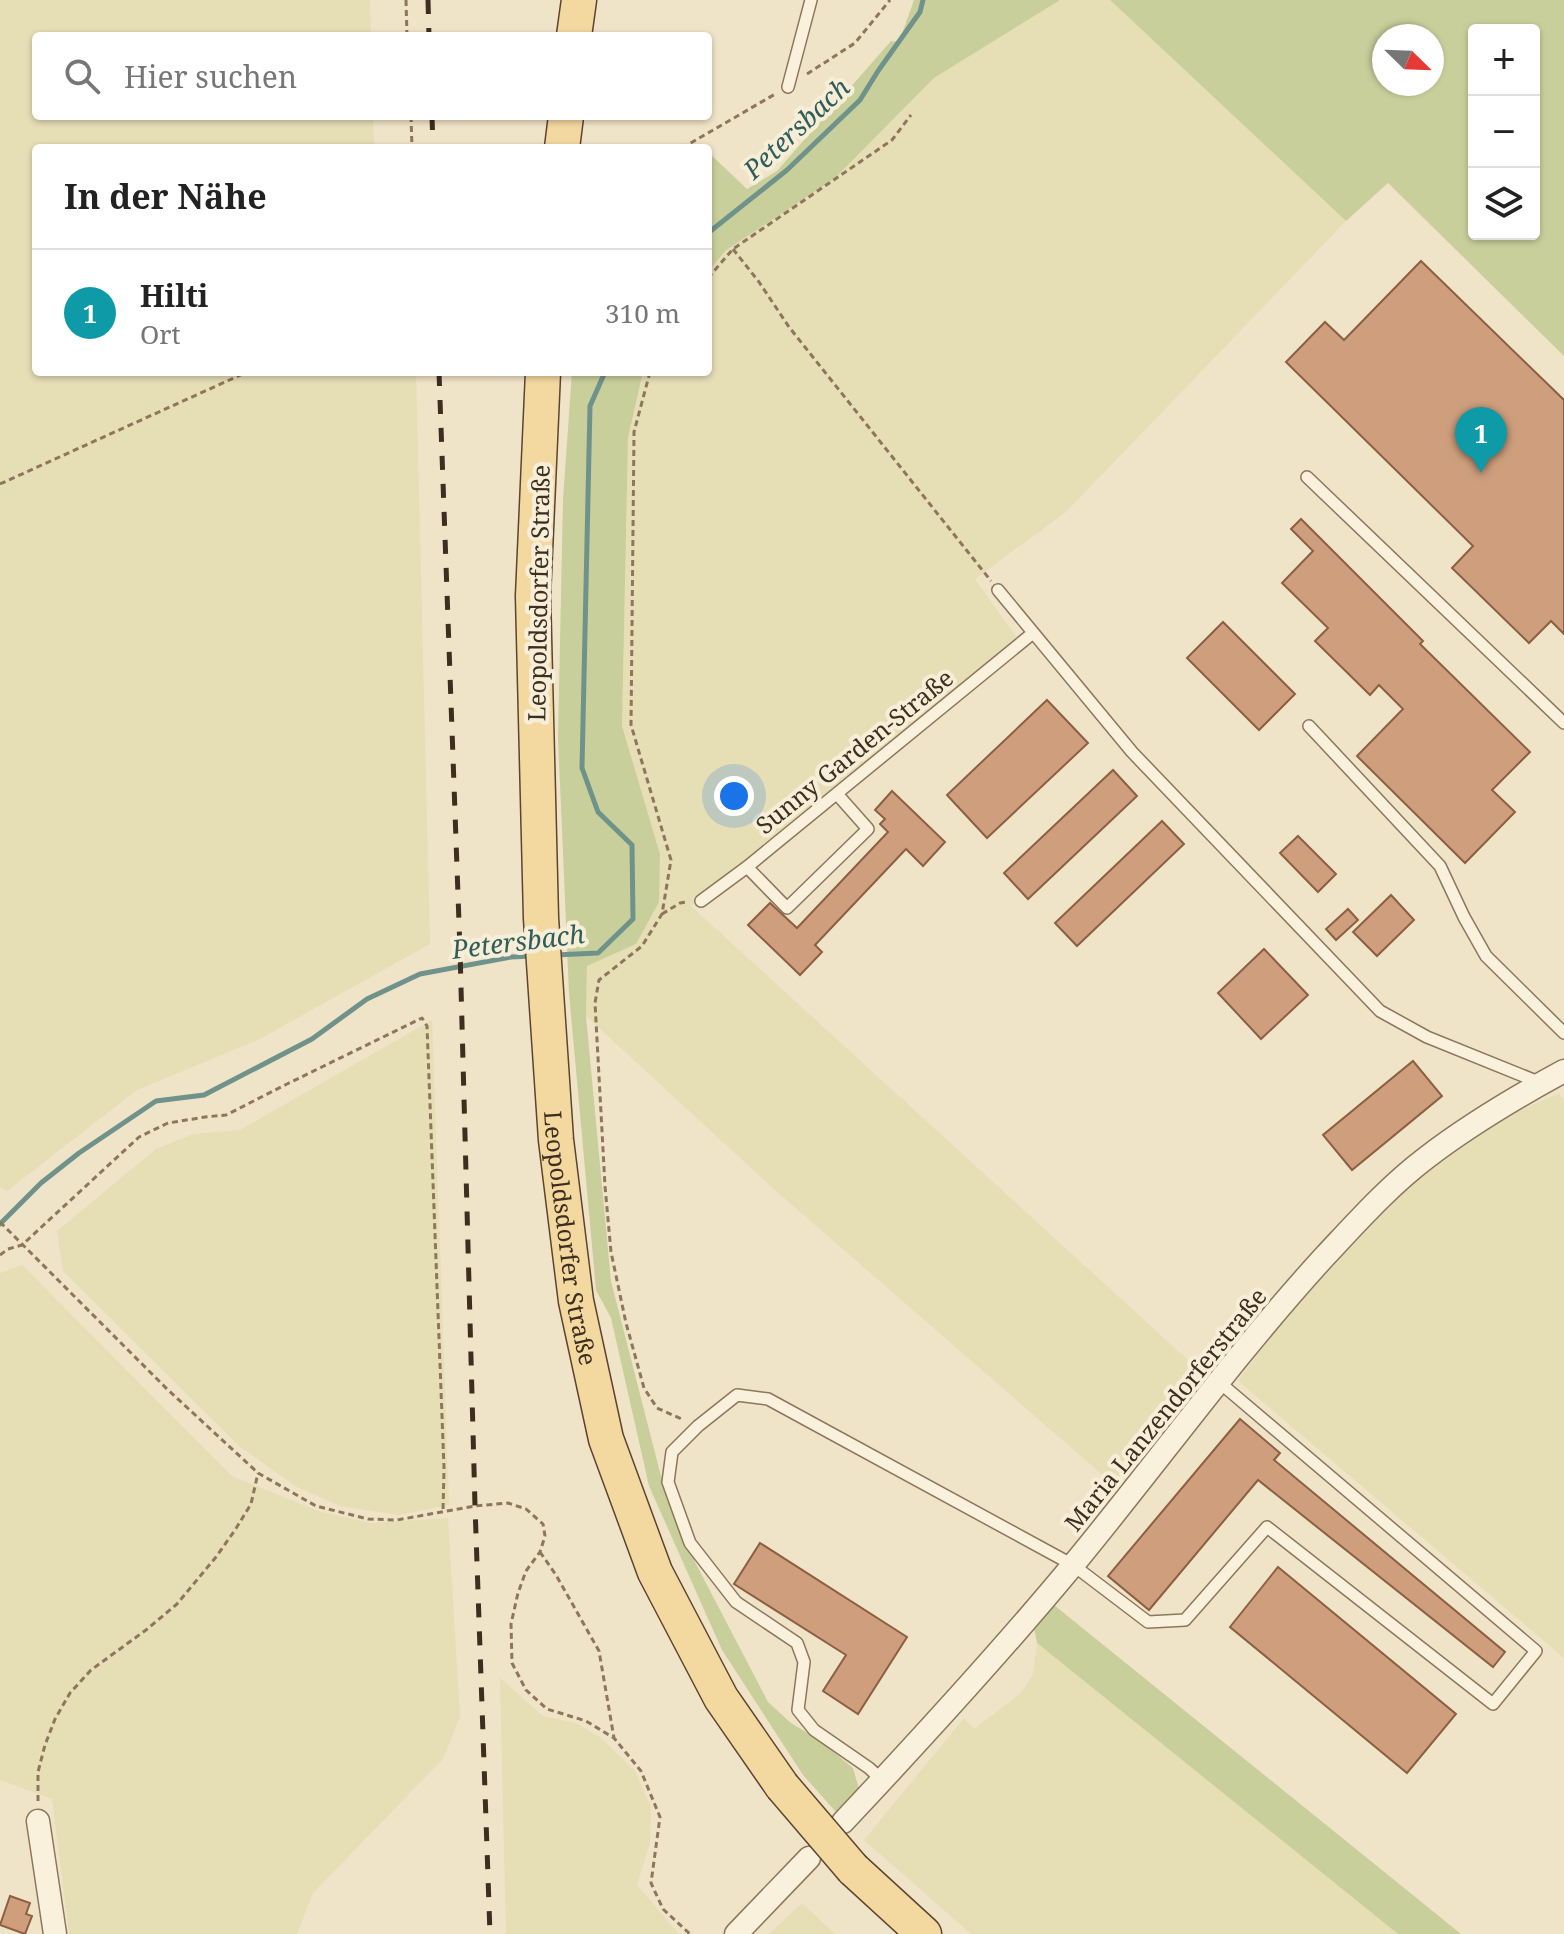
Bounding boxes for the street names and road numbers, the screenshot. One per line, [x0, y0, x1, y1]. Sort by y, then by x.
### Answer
street label: Leopoldsdorfer Straße [519, 464, 557, 722]
street label: Sunny Garden-Straße [748, 661, 960, 841]
street label: Leopoldsdorfer Straße [538, 1110, 606, 1368]
street label: Maria Lanzendorferstraße [1056, 1280, 1274, 1538]

